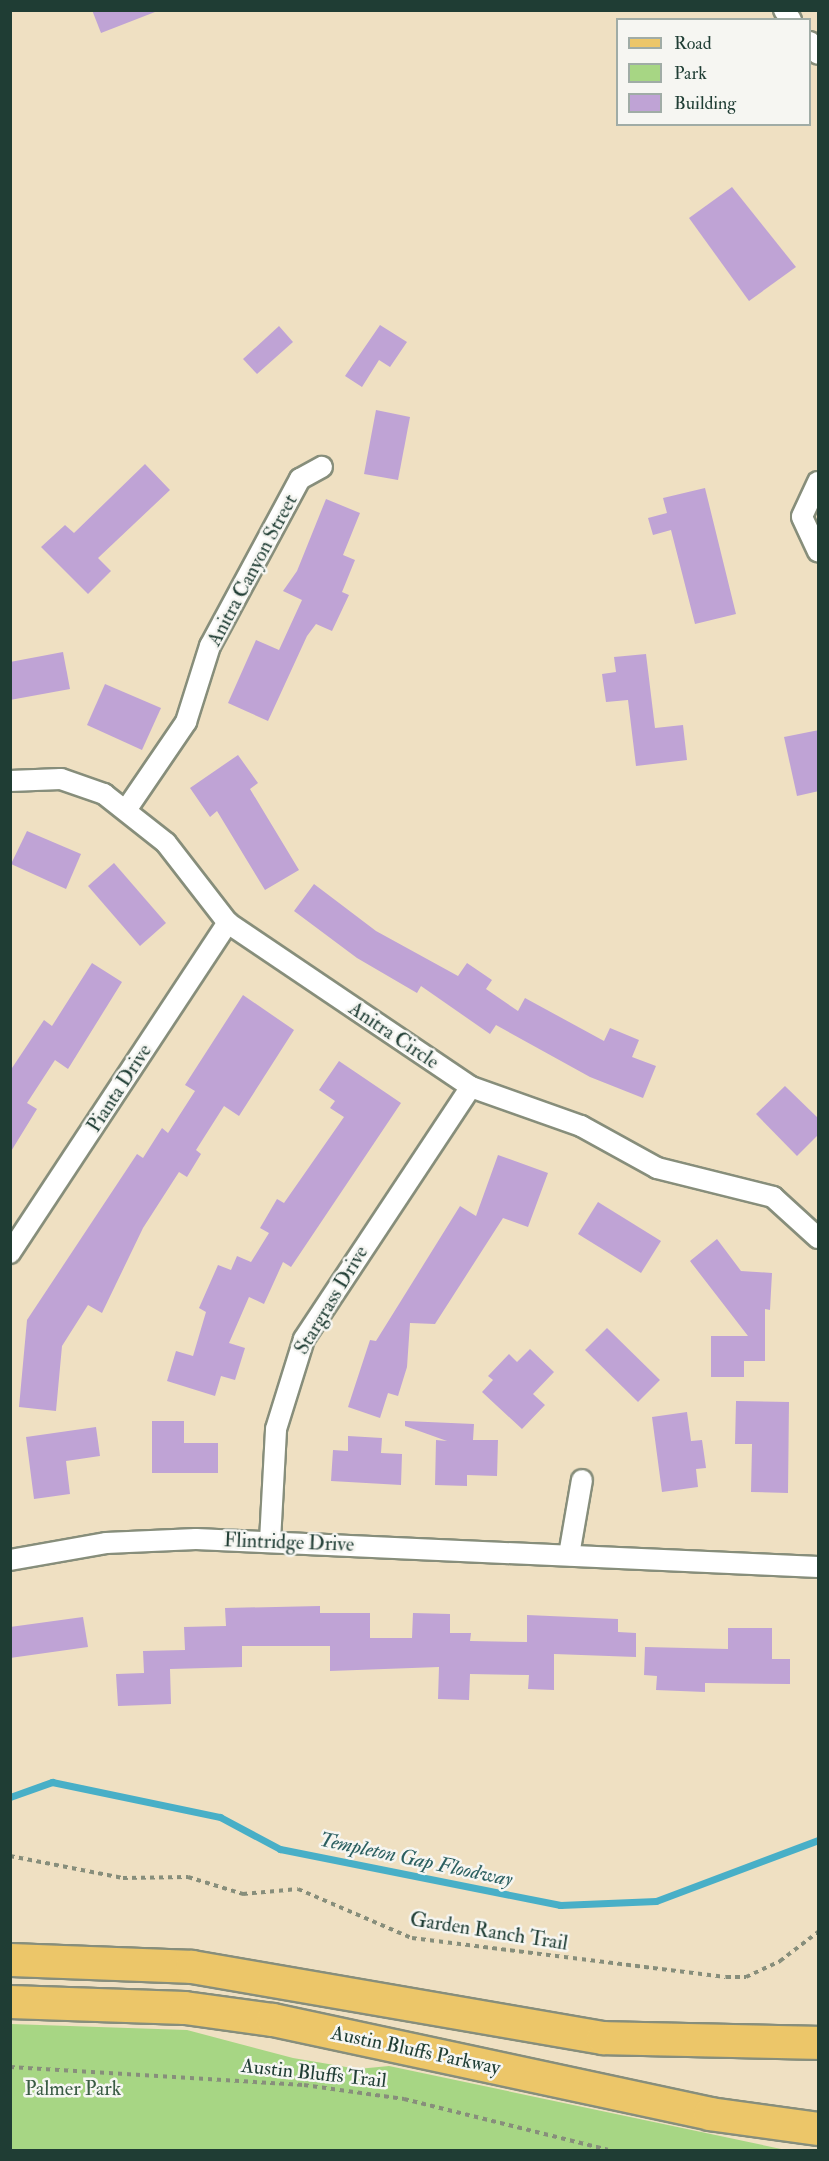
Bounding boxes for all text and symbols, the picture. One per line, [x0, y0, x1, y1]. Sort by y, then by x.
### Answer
legend [616, 18, 811, 126]
text: Road [674, 32, 712, 55]
text: Park [674, 62, 707, 85]
text: Building [674, 92, 736, 115]
street label: Anitra Canyon Street [202, 490, 302, 650]
street label: Anitra Circle [344, 996, 444, 1074]
street label: Pianta Drive [82, 1040, 156, 1136]
street label: Stargrass Drive [289, 1241, 373, 1359]
street label: Flintridge Drive [223, 1528, 355, 1556]
water label: Templeton Gap Floodway [317, 1827, 515, 1893]
street label: Garden Ranch Trail [408, 1907, 570, 1955]
street label: Austin Bluffs Parkway [329, 2020, 503, 2080]
street label: Austin Bluffs Trail [240, 2053, 388, 2093]
park label: Palmer Park [25, 2076, 121, 2100]

